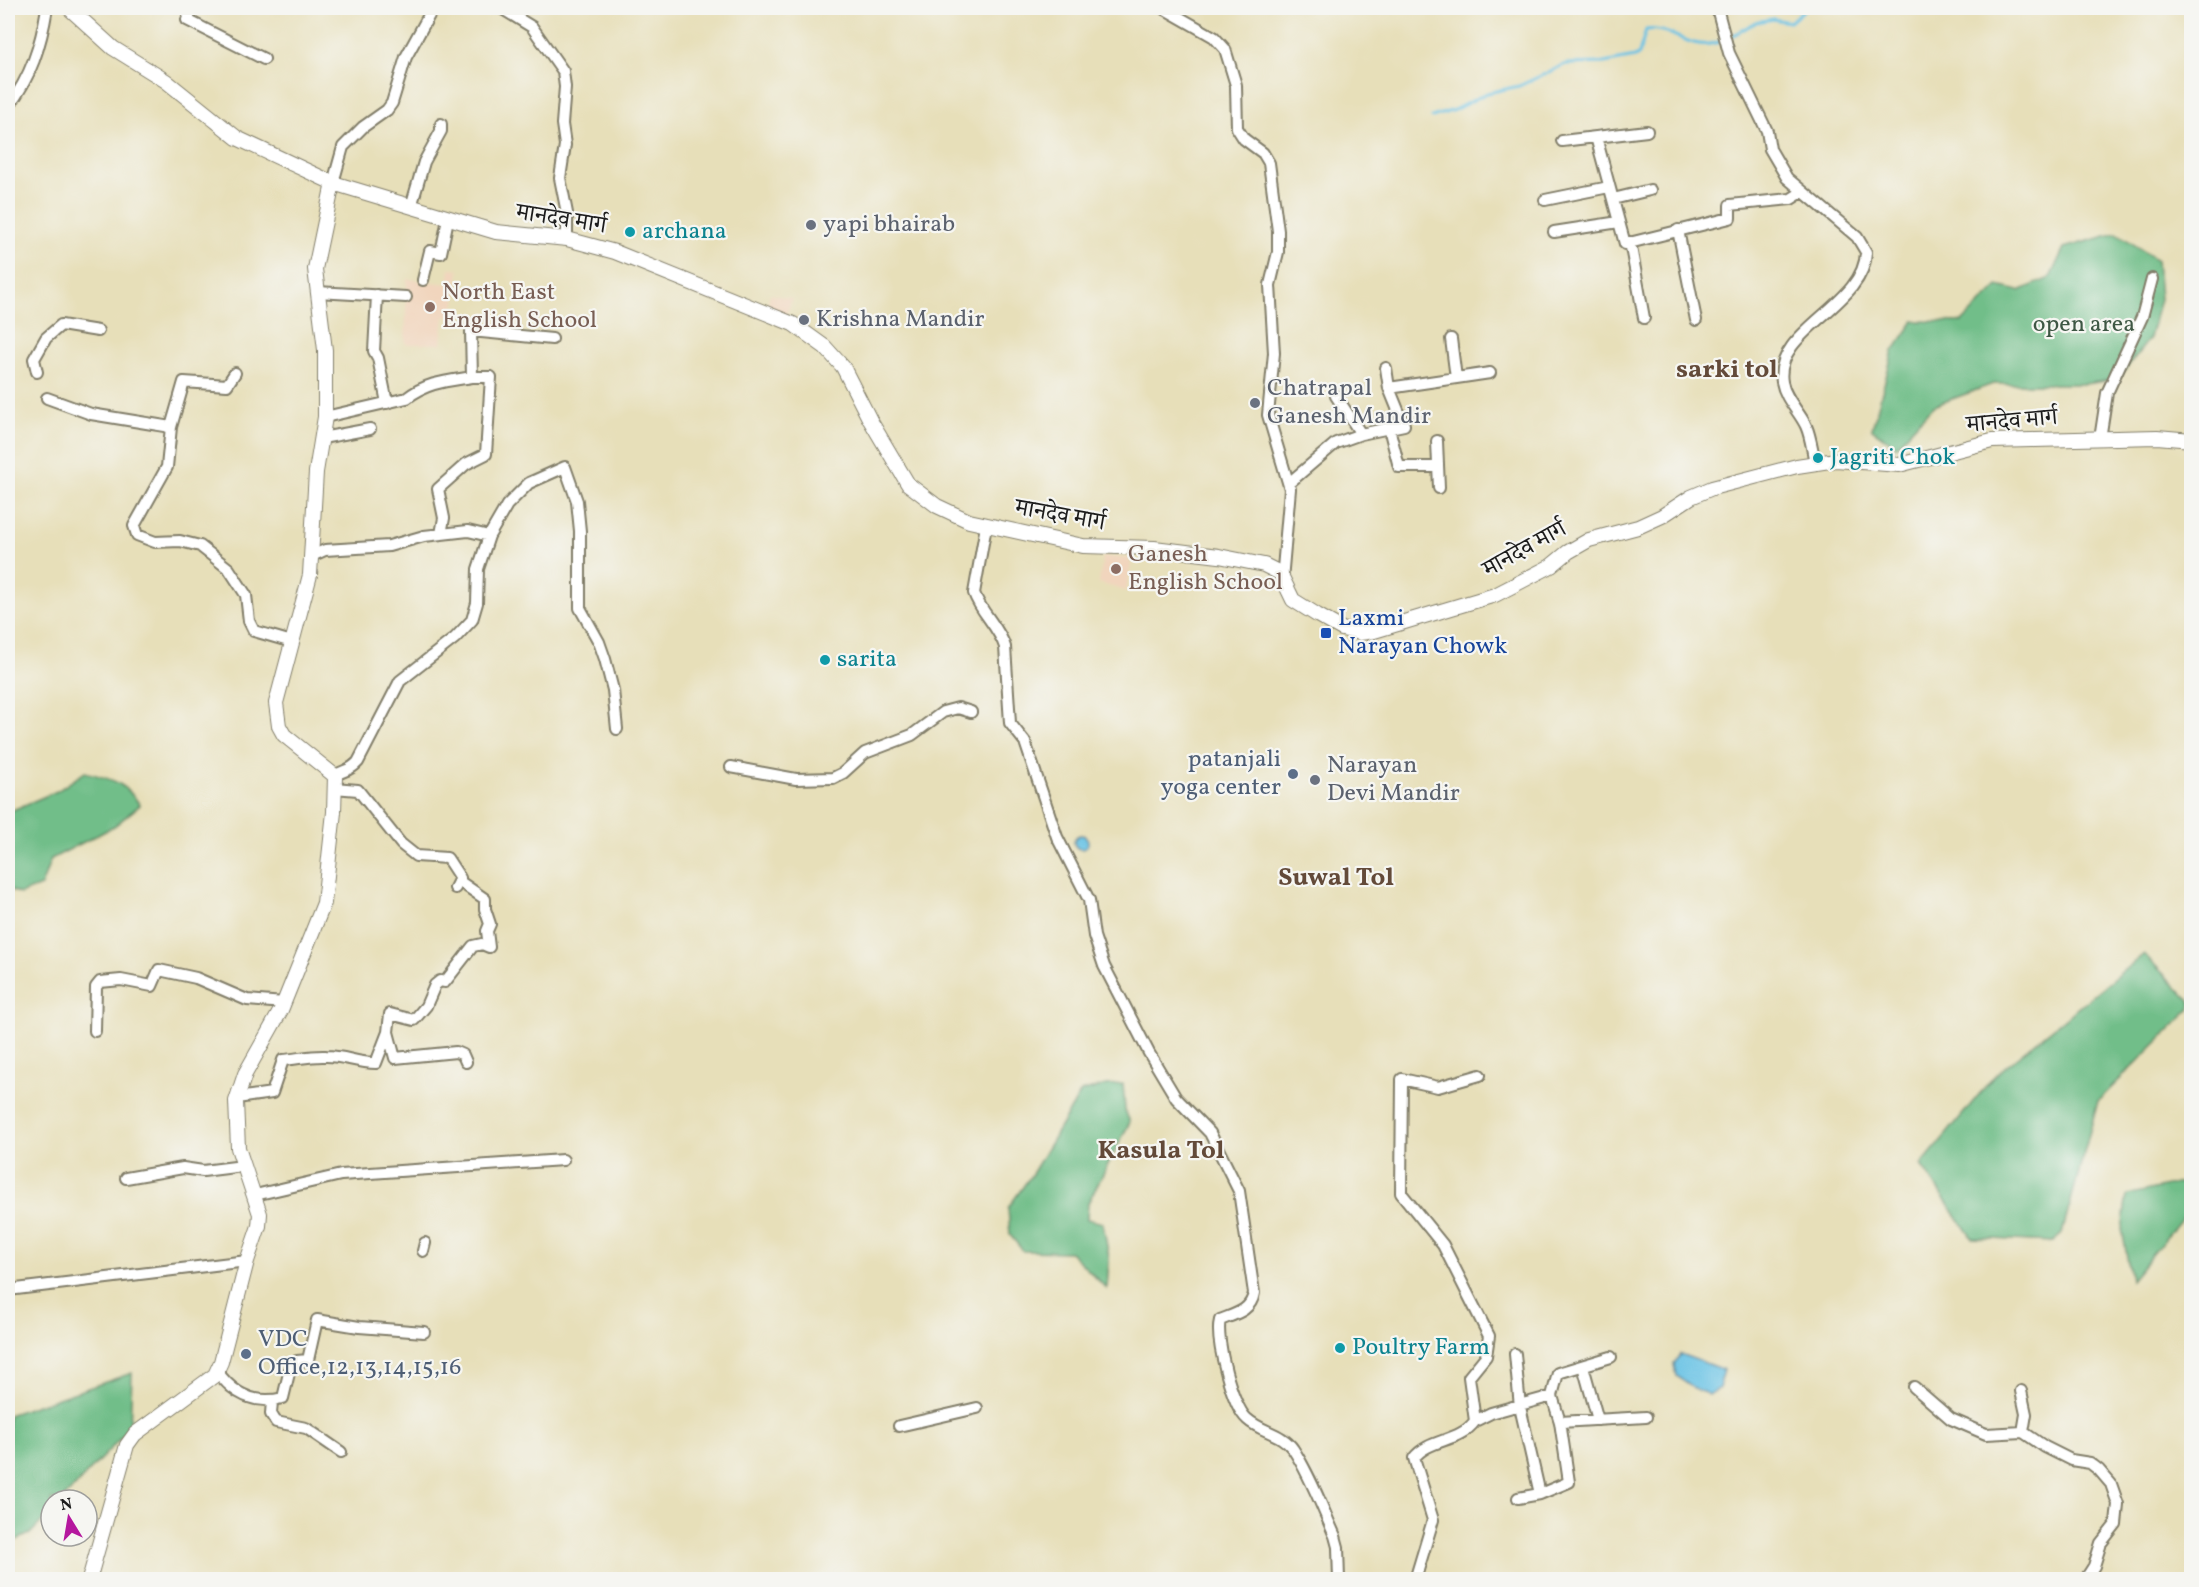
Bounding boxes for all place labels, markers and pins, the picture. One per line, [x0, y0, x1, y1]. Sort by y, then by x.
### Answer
place label: yapi bhairab [823, 208, 955, 242]
place label: archana [642, 215, 727, 249]
marker: yapi bhairab [804, 218, 818, 232]
marker: archana [623, 225, 637, 239]
place label: North East English School [442, 276, 597, 338]
marker: North East English School [423, 300, 437, 314]
place label: Krishna Mandir [816, 303, 985, 337]
marker: Krishna Mandir [797, 313, 811, 327]
place label: Chatrapal Ganesh Mandir [1267, 372, 1431, 434]
marker: Chatrapal Ganesh Mandir [1248, 396, 1262, 410]
place label: Jagriti Chok [1830, 441, 1955, 475]
marker: Jagriti Chok [1811, 451, 1825, 465]
place label: Ganesh English School [1128, 538, 1283, 600]
marker: Ganesh English School [1109, 562, 1123, 576]
place label: Laxmi Narayan Chowk [1338, 602, 1507, 664]
marker: Laxmi Narayan Chowk [1319, 626, 1333, 640]
place label: sarita [837, 643, 897, 677]
marker: sarita [818, 653, 832, 667]
place label: patanjali yoga center [1160, 743, 1281, 805]
place label: Narayan Devi Mandir [1327, 749, 1460, 811]
marker: patanjali yoga center [1286, 767, 1300, 781]
marker: Narayan Devi Mandir [1308, 773, 1322, 787]
place label: VDC Office,12,13,14,15,16 [258, 1323, 461, 1385]
place label: Poultry Farm [1352, 1331, 1490, 1365]
marker: Poultry Farm [1333, 1341, 1347, 1355]
marker: VDC Office,12,13,14,15,16 [239, 1347, 253, 1361]

